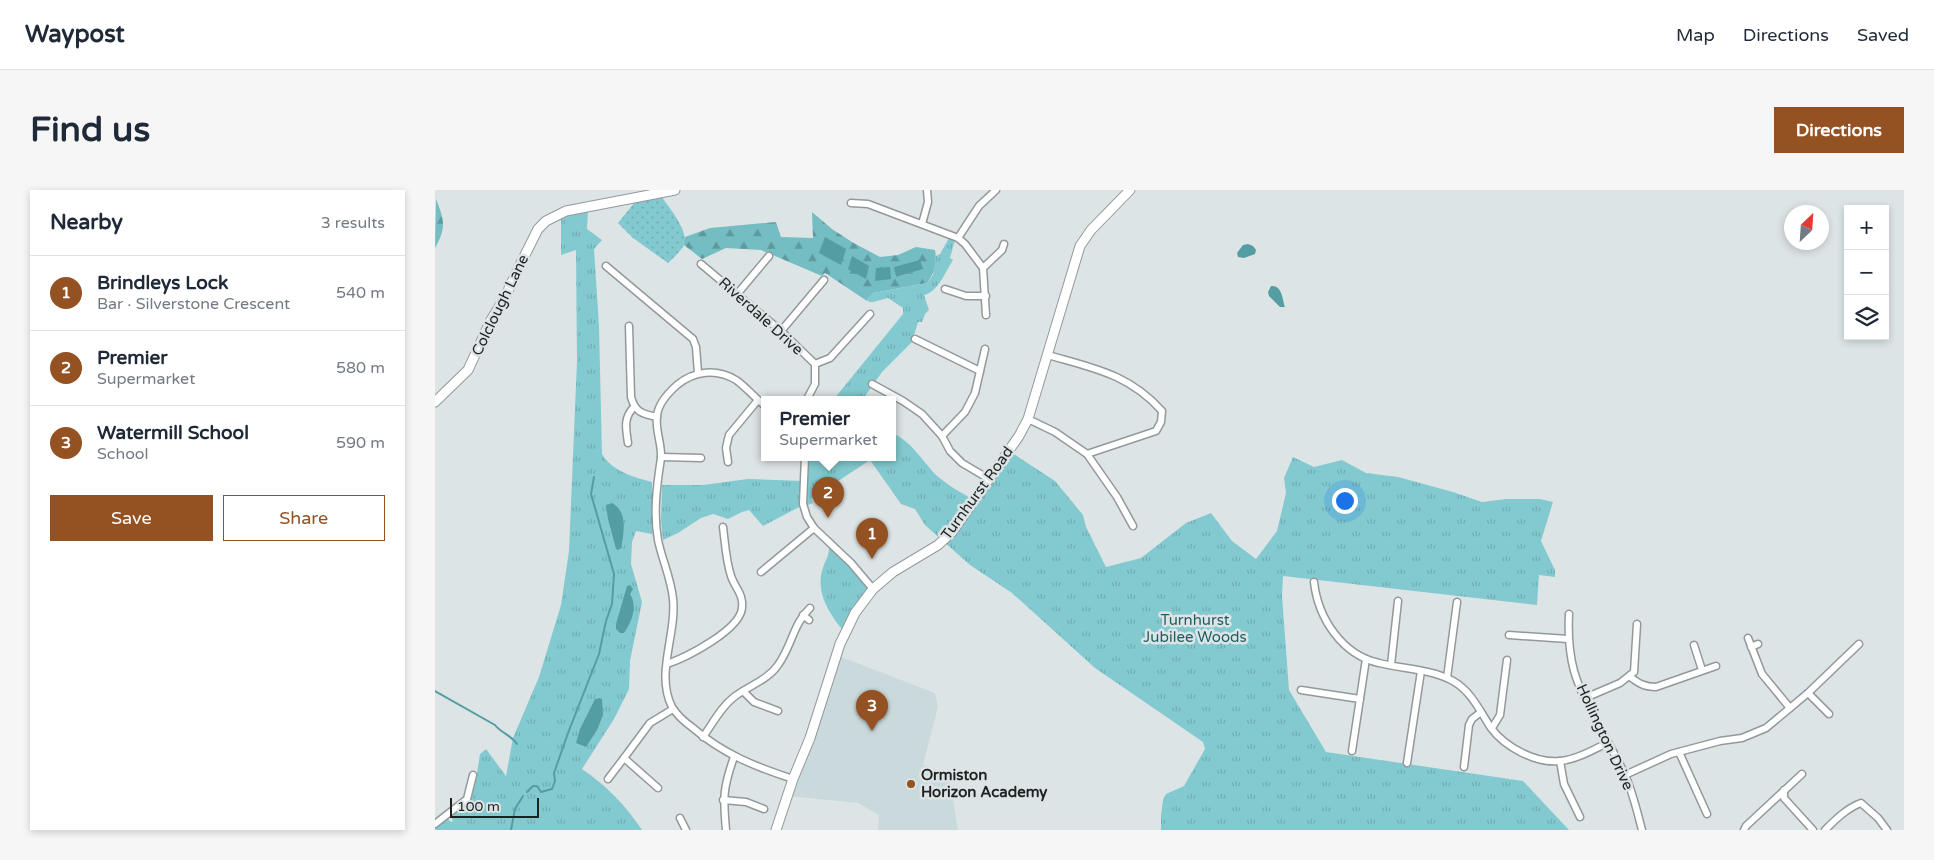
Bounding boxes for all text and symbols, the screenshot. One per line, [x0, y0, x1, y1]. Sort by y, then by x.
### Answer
text: Waypost [25, 20, 125, 49]
text: Map [1676, 24, 1715, 46]
text: Directions [1743, 24, 1829, 46]
text: Saved [1857, 24, 1909, 46]
button: Directions [1774, 107, 1904, 153]
text: Find us [30, 109, 150, 151]
north arrow [1784, 205, 1829, 250]
map controls [1844, 205, 1889, 340]
button: + [1844, 205, 1889, 250]
text: Nearby [50, 210, 123, 235]
text: 3 results [321, 213, 385, 233]
button: − [1844, 250, 1889, 295]
street label: Colclough Lane [468, 252, 532, 358]
text: Brindleys Lock [97, 272, 228, 294]
street label: Riverdale Drive [715, 273, 807, 359]
text: 1 [61, 283, 71, 303]
text: 540 m [336, 283, 385, 303]
text: Bar · Silverstone Crescent [97, 294, 290, 314]
button: layers [1844, 295, 1889, 340]
text: Premier [97, 347, 168, 369]
text: 2 [61, 358, 71, 378]
text: 580 m [336, 358, 385, 378]
text: Supermarket [97, 369, 195, 389]
popup [761, 396, 896, 461]
text: Premier [779, 408, 850, 430]
text: Watermill School [97, 422, 249, 444]
text: Supermarket [779, 430, 878, 450]
text: 3 [61, 433, 71, 453]
text: 590 m [336, 433, 385, 453]
street label: Turnhurst Road [937, 443, 1017, 543]
text: School [97, 444, 149, 464]
pin: 2 [812, 477, 844, 518]
your location [1332, 488, 1358, 514]
button: Save [50, 495, 213, 541]
button: Share [223, 495, 385, 541]
pin: 1 [856, 518, 888, 559]
park label: Turnhurst Jubilee Woods [1143, 611, 1247, 646]
street label: Hollington Drive [1573, 681, 1637, 793]
pin: 3 [856, 690, 888, 731]
place label: Ormiston Horizon Academy [921, 766, 1047, 802]
marker: Ormiston Horizon Academy [905, 778, 917, 790]
scale bar [450, 795, 539, 818]
text: 100 m [457, 798, 500, 815]

